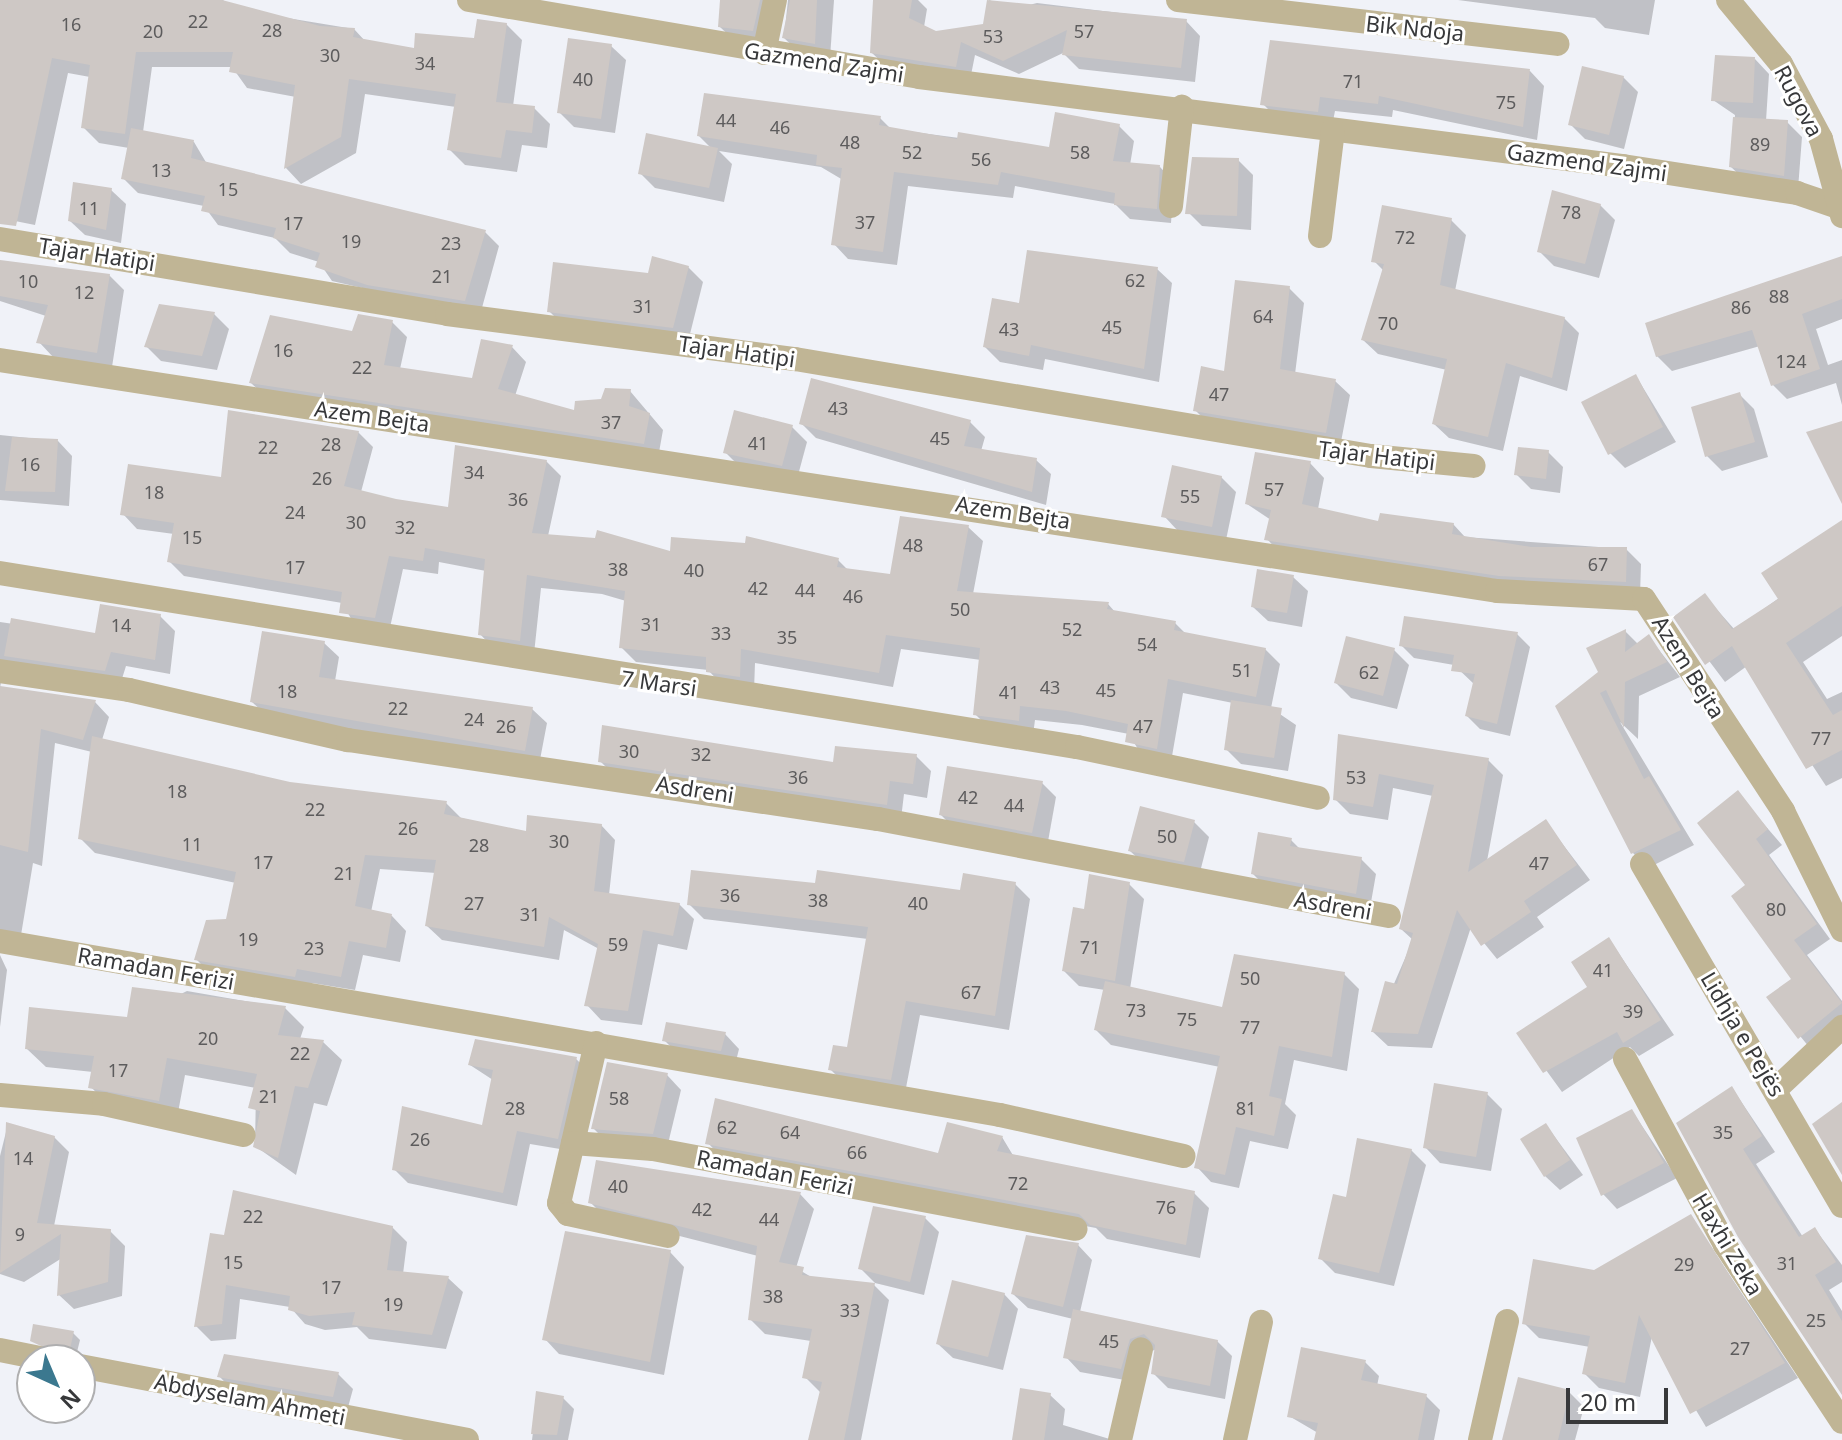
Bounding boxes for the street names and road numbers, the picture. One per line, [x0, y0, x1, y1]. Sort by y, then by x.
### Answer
street label: Bik Ndoja [1364, 10, 1466, 46]
street label: Gazmend Zajmi [742, 36, 906, 88]
street label: Rugova [1769, 61, 1829, 141]
street label: Gazmend Zajmi [1505, 138, 1669, 186]
street label: Tajar Hatipi [37, 232, 157, 276]
street label: Tajar Hatipi [677, 330, 797, 372]
street label: Azem Bejta [313, 395, 431, 437]
street label: Tajar Hatipi [1317, 435, 1437, 475]
street label: Azem Bejta [954, 490, 1072, 534]
street label: Azem Bejta [1647, 611, 1731, 723]
street label: 7 Marsi [620, 665, 698, 701]
street label: Asdreni [654, 770, 736, 808]
street label: Asdreni [1292, 885, 1374, 925]
street label: Ramadan Ferizi [76, 941, 236, 995]
street label: Lidhja e Pejës [1695, 967, 1791, 1101]
street label: Ramadan Ferizi [695, 1144, 855, 1200]
street label: Haxhi Zeka [1687, 1188, 1769, 1300]
street label: Abdyselam Ahmeti [152, 1368, 348, 1430]

